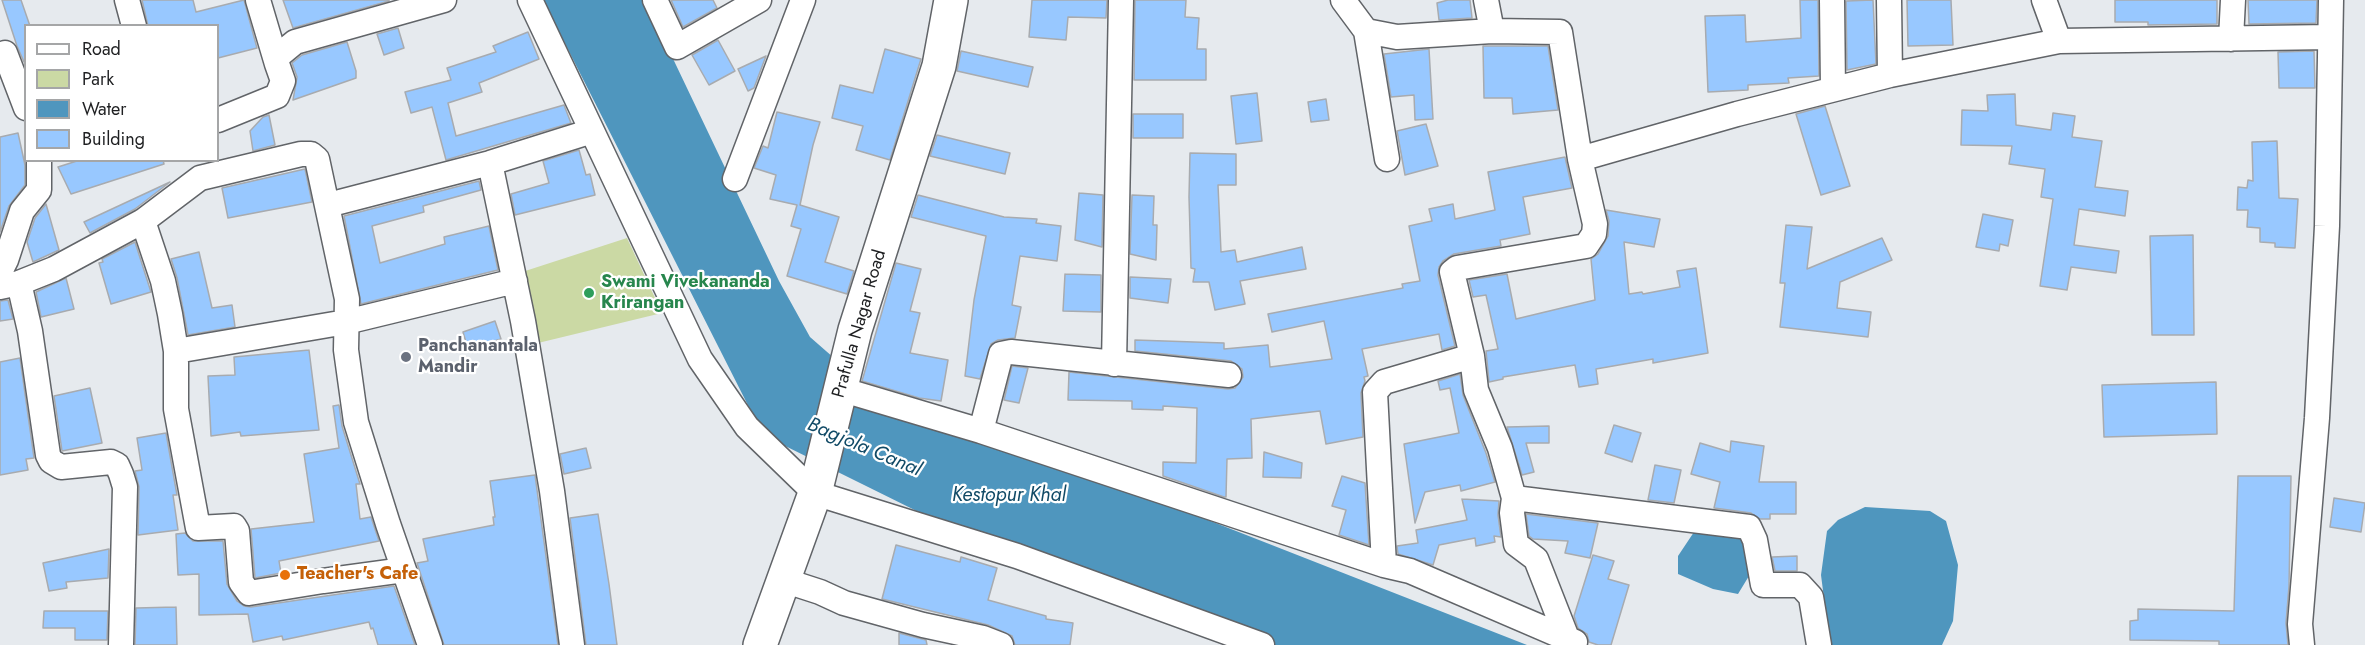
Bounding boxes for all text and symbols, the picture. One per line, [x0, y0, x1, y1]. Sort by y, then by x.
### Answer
legend [24, 24, 219, 162]
text: Road [82, 36, 121, 62]
text: Park [82, 66, 114, 92]
text: Water [82, 96, 126, 122]
text: Building [82, 126, 145, 152]
street label: Prafulla Nagar Road [829, 247, 891, 401]
place label: Swami Vivekananda Krirangan [601, 272, 770, 314]
marker: Swami Vivekananda Krirangan [582, 286, 596, 300]
place label: Panchanantala Mandir [418, 336, 538, 378]
marker: Panchanantala Mandir [399, 350, 413, 364]
water label: Bagjola Canal [804, 413, 924, 483]
water label: Kestopur Khal [952, 484, 1066, 508]
place label: Teacher's Cafe [297, 564, 418, 586]
marker: Teacher's Cafe [278, 568, 292, 582]

